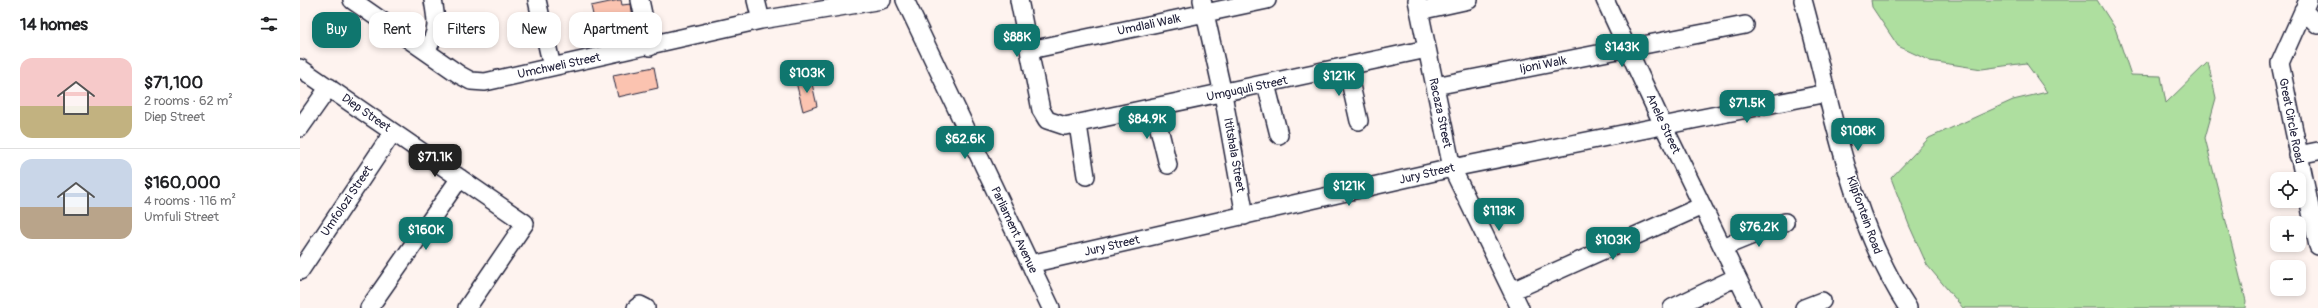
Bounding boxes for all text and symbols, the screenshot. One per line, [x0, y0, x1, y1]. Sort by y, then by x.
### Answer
street label: Umdlali Walk [1116, 11, 1182, 39]
chip: Buy [312, 12, 361, 48]
chip: Rent [369, 12, 425, 48]
chip: Filters [433, 12, 499, 48]
chip: New [507, 12, 561, 48]
chip: Apartment [569, 12, 662, 48]
icon: filters [258, 13, 280, 35]
text: 14 homes [20, 14, 88, 35]
pin: $88K [993, 24, 1041, 58]
text: $88K [1003, 29, 1031, 45]
pin: $143K [1594, 34, 1650, 68]
text: $143K [1605, 39, 1639, 55]
street label: Umchweli Street [516, 50, 602, 82]
street label: Ijoni Walk [1518, 53, 1568, 77]
pin: $103K [779, 60, 835, 94]
pin: $121K [1311, 63, 1367, 97]
text: $103K [789, 65, 825, 81]
text: $121K [1323, 68, 1355, 84]
text: $71,100 [144, 72, 203, 93]
street label: Umguquli Street [1205, 73, 1289, 105]
icon: home [52, 74, 100, 122]
street label: Racaza Street [1425, 77, 1455, 150]
street label: Great Circle Road [2275, 77, 2307, 165]
pin: $71.5K [1714, 90, 1780, 124]
street label: Diep Street [339, 91, 394, 135]
street label: Anele Street [1643, 92, 1683, 157]
text: 2 rooms · 62 m² [144, 93, 233, 109]
text: $71.5K [1729, 95, 1765, 111]
pin: $84.9K [1114, 106, 1180, 140]
text: Diep Street [144, 109, 205, 125]
text: $84.9K [1128, 111, 1166, 127]
street label: Ititshala Street [1220, 117, 1248, 194]
pin: $108K [1830, 118, 1886, 152]
text: $108K [1840, 123, 1876, 139]
pin: $62.6K [932, 126, 998, 160]
text: $62.6K [945, 131, 985, 147]
pin: $71.1K [402, 144, 468, 178]
text: $71.1K [418, 149, 452, 165]
street label: Jury Street [1398, 160, 1456, 188]
street label: Umfolozi Street [318, 163, 376, 239]
text: $160,000 [144, 172, 221, 193]
map controls [2270, 172, 2306, 296]
button: locate [2270, 172, 2306, 208]
pin: $121K [1321, 173, 1377, 207]
street label: Klipfontein Road [1843, 174, 1885, 256]
icon: home [52, 175, 100, 223]
text: $121K [1333, 178, 1365, 194]
street label: Parliament Avenue [987, 184, 1041, 276]
text: 4 rooms · 116 m² [144, 193, 236, 209]
pin: $113K [1471, 198, 1527, 232]
text: $113K [1483, 203, 1515, 219]
text: Umfuli Street [144, 209, 219, 225]
pin: $76.2K [1726, 214, 1792, 248]
button: + [2270, 216, 2306, 252]
pin: $160K [398, 217, 454, 251]
text: $76.2K [1739, 219, 1779, 235]
text: $160K [408, 222, 444, 238]
pin: $103K [1585, 227, 1641, 261]
street label: Jury Street [1083, 232, 1141, 260]
text: $103K [1595, 232, 1631, 248]
button: − [2270, 260, 2306, 296]

